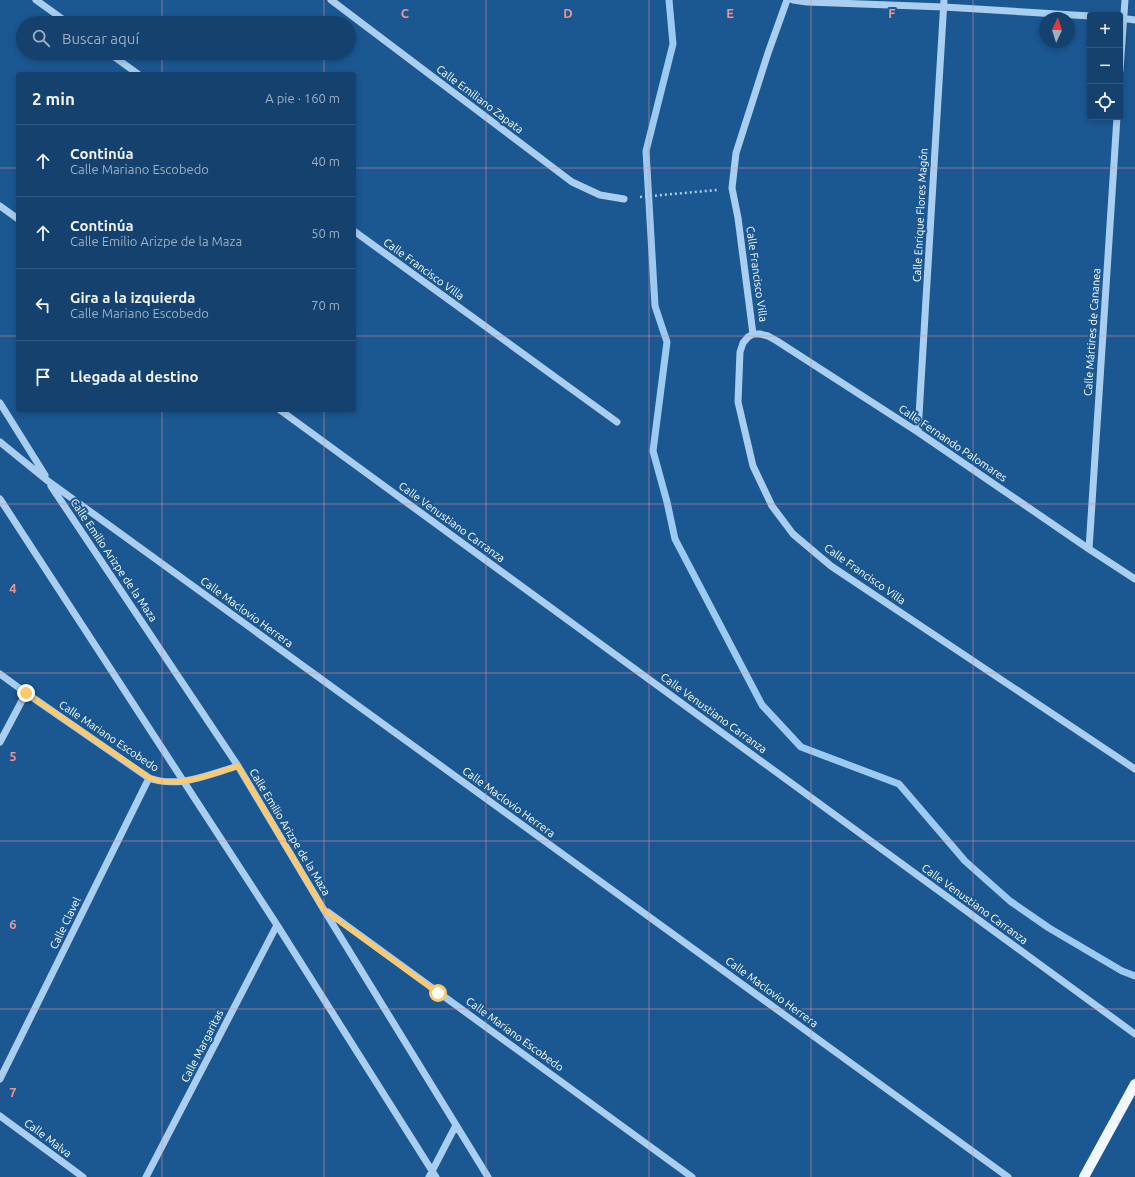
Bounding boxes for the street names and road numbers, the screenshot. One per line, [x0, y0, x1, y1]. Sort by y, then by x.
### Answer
street label: Calle Emiliano Zapata [434, 62, 526, 136]
street label: Calle Enrique Flores Magón [910, 148, 930, 282]
street label: Calle Francisco Villa [744, 225, 770, 323]
street label: Calle Francisco Villa [381, 236, 467, 302]
street label: Calle Mártires de Cananea [1082, 268, 1102, 396]
street label: Calle Fernando Palomares [897, 402, 1010, 484]
street label: Calle Venustiano Carranza [397, 480, 507, 564]
street label: Calle Emilio Arizpe de la Maza [68, 496, 160, 624]
street label: Calle Francisco Villa [822, 541, 908, 607]
street label: Calle Maclovio Herrera [198, 574, 296, 650]
street label: Calle Venustiano Carranza [659, 671, 769, 755]
street label: Calle Mariano Escobedo [57, 698, 161, 774]
street label: Calle Maclovio Herrera [460, 764, 558, 840]
street label: Calle Emilio Arizpe de la Maza [247, 766, 333, 898]
street label: Calle Venustiano Carranza [920, 862, 1030, 946]
street label: Calle Clavel [47, 895, 83, 951]
street label: Calle Maclovio Herrera [723, 954, 821, 1030]
street label: Calle Mariano Escobedo [464, 995, 566, 1073]
street label: Calle Margaritas [179, 1008, 226, 1084]
street label: Calle Malva [22, 1116, 74, 1160]

